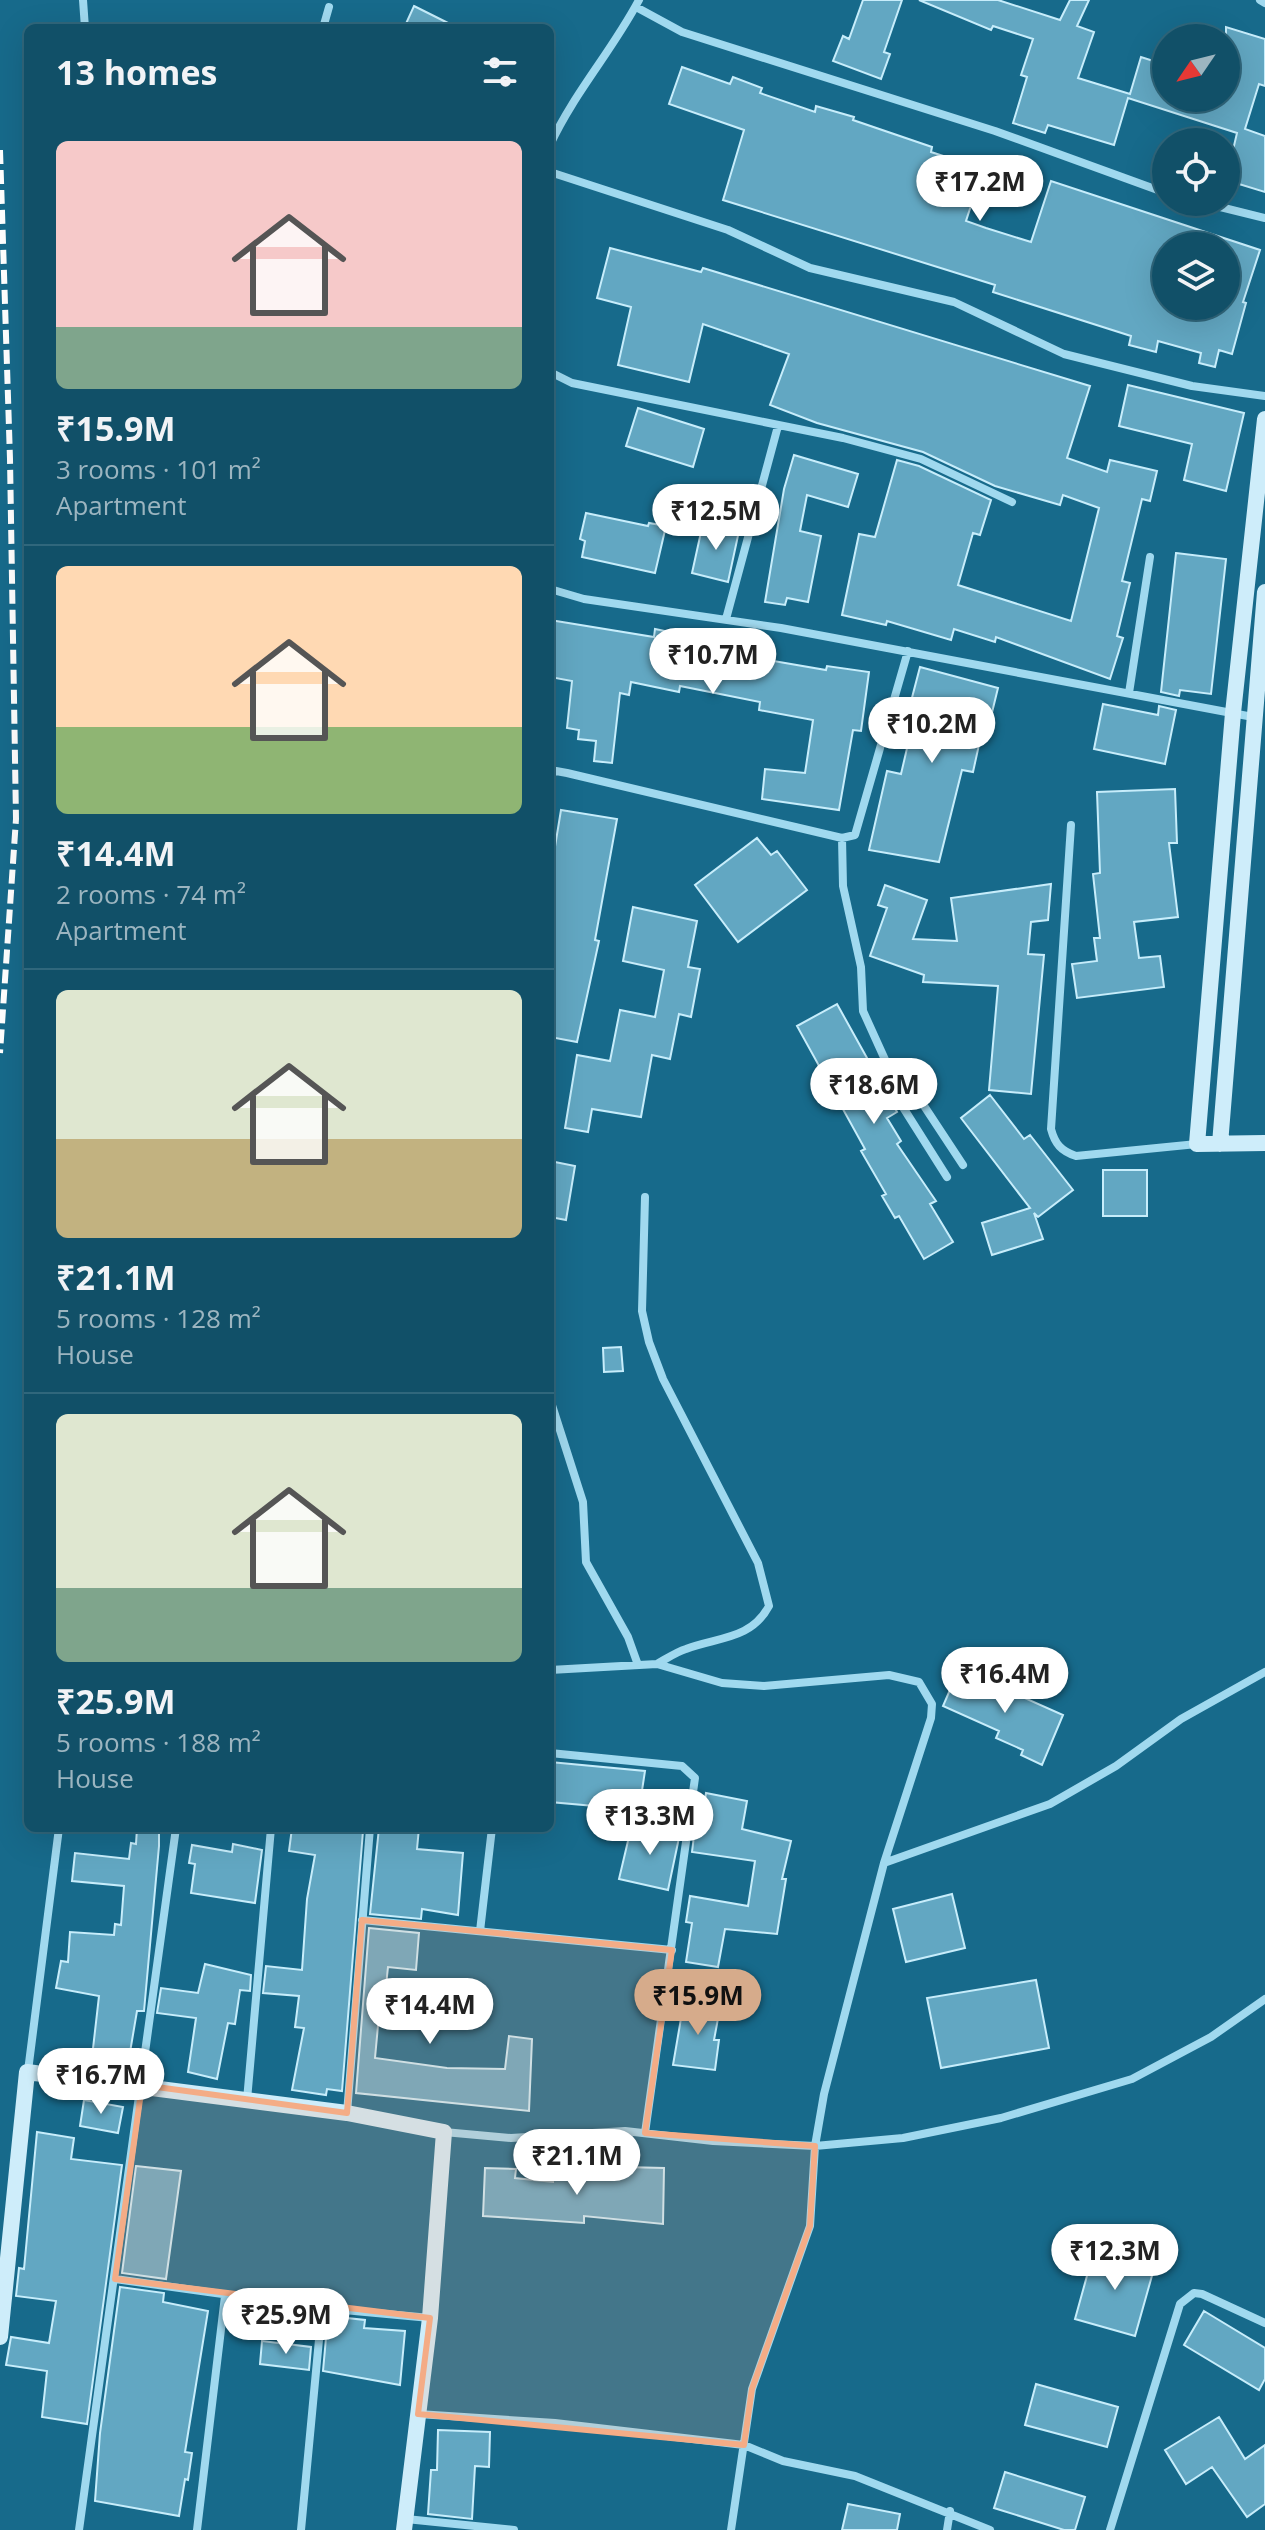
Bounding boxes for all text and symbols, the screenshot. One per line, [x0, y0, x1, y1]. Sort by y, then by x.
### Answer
north arrow [1152, 24, 1240, 112]
map controls [1152, 24, 1240, 320]
text: 13 homes [56, 49, 217, 95]
icon: filters [478, 50, 522, 94]
button: locate [1152, 128, 1240, 216]
pin: ₹17.2M [915, 155, 1045, 223]
text: ₹17.2M [934, 163, 1026, 199]
icon: home [217, 193, 361, 337]
button: layers [1152, 232, 1240, 320]
text: ₹15.9M [56, 405, 176, 451]
text: 3 rooms · 101 m² [56, 451, 261, 487]
pin: ₹12.5M [651, 484, 781, 552]
text: Apartment [56, 487, 187, 523]
text: ₹12.5M [670, 492, 762, 528]
icon: home [217, 618, 361, 762]
pin: ₹10.7M [648, 628, 778, 696]
text: ₹10.7M [667, 636, 759, 672]
pin: ₹10.2M [867, 697, 997, 765]
text: ₹10.2M [886, 705, 978, 741]
text: ₹14.4M [56, 830, 176, 876]
text: 2 rooms · 74 m² [56, 876, 246, 912]
text: Apartment [56, 912, 187, 948]
icon: home [217, 1042, 361, 1186]
pin: ₹18.6M [809, 1058, 939, 1126]
text: ₹18.6M [828, 1066, 920, 1102]
text: ₹21.1M [56, 1254, 176, 1300]
text: 5 rooms · 128 m² [56, 1300, 261, 1336]
text: House [56, 1336, 134, 1372]
icon: home [217, 1466, 361, 1610]
pin: ₹16.4M [940, 1647, 1070, 1715]
text: ₹16.4M [959, 1655, 1051, 1691]
text: ₹25.9M [56, 1678, 176, 1724]
text: 5 rooms · 188 m² [56, 1724, 261, 1760]
text: House [56, 1760, 134, 1796]
pin: ₹13.3M [585, 1789, 715, 1857]
text: ₹13.3M [604, 1797, 696, 1833]
pin: ₹15.9M [633, 1969, 763, 2037]
text: ₹15.9M [652, 1977, 744, 2013]
pin: ₹14.4M [365, 1978, 495, 2046]
text: ₹14.4M [384, 1986, 476, 2022]
pin: ₹16.7M [36, 2048, 166, 2116]
text: ₹16.7M [55, 2056, 147, 2092]
pin: ₹21.1M [512, 2129, 642, 2197]
text: ₹21.1M [531, 2137, 623, 2173]
pin: ₹12.3M [1050, 2224, 1180, 2292]
text: ₹12.3M [1069, 2232, 1161, 2268]
pin: ₹25.9M [221, 2288, 351, 2356]
text: ₹25.9M [240, 2296, 332, 2332]

